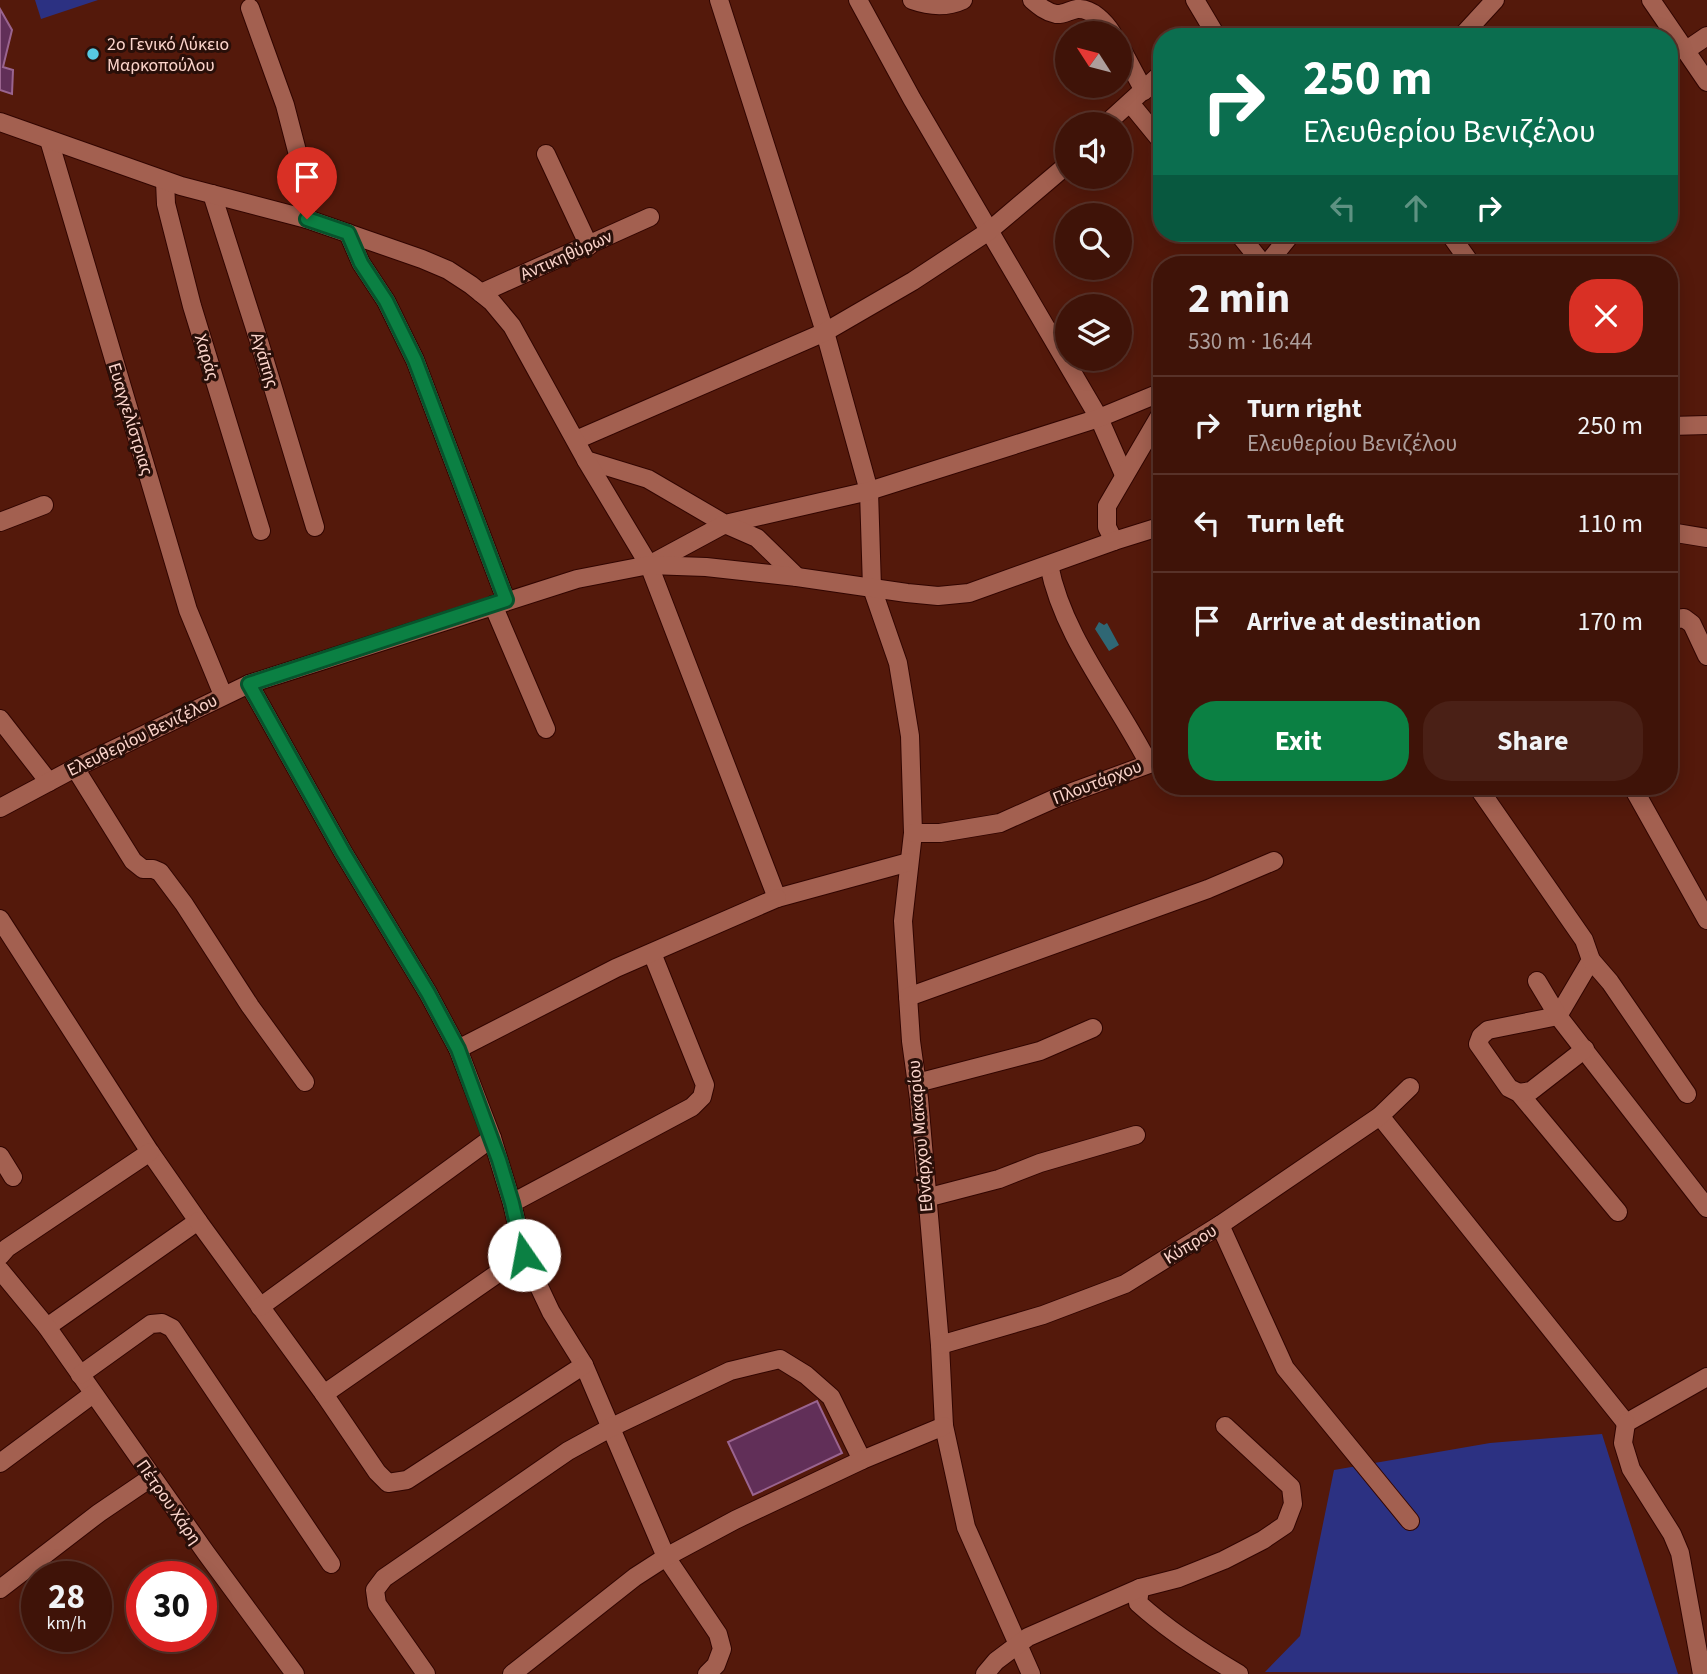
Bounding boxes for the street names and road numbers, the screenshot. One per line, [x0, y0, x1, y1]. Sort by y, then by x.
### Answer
street label: Αντικηθύρων [516, 224, 617, 287]
street label: Αγάπης [244, 329, 285, 391]
street label: Χαράς [188, 331, 225, 383]
street label: Ευαγγελίστριας [102, 360, 160, 479]
street label: Ελευθερίου Βενιζέλου [63, 688, 222, 783]
street label: Πλουτάρχου [1049, 754, 1145, 811]
street label: Εθνάρχου Μακαρίου [901, 1059, 940, 1213]
street label: Κύπρου [1159, 1218, 1222, 1271]
street label: Πέτρου Χάρη [130, 1455, 207, 1550]

